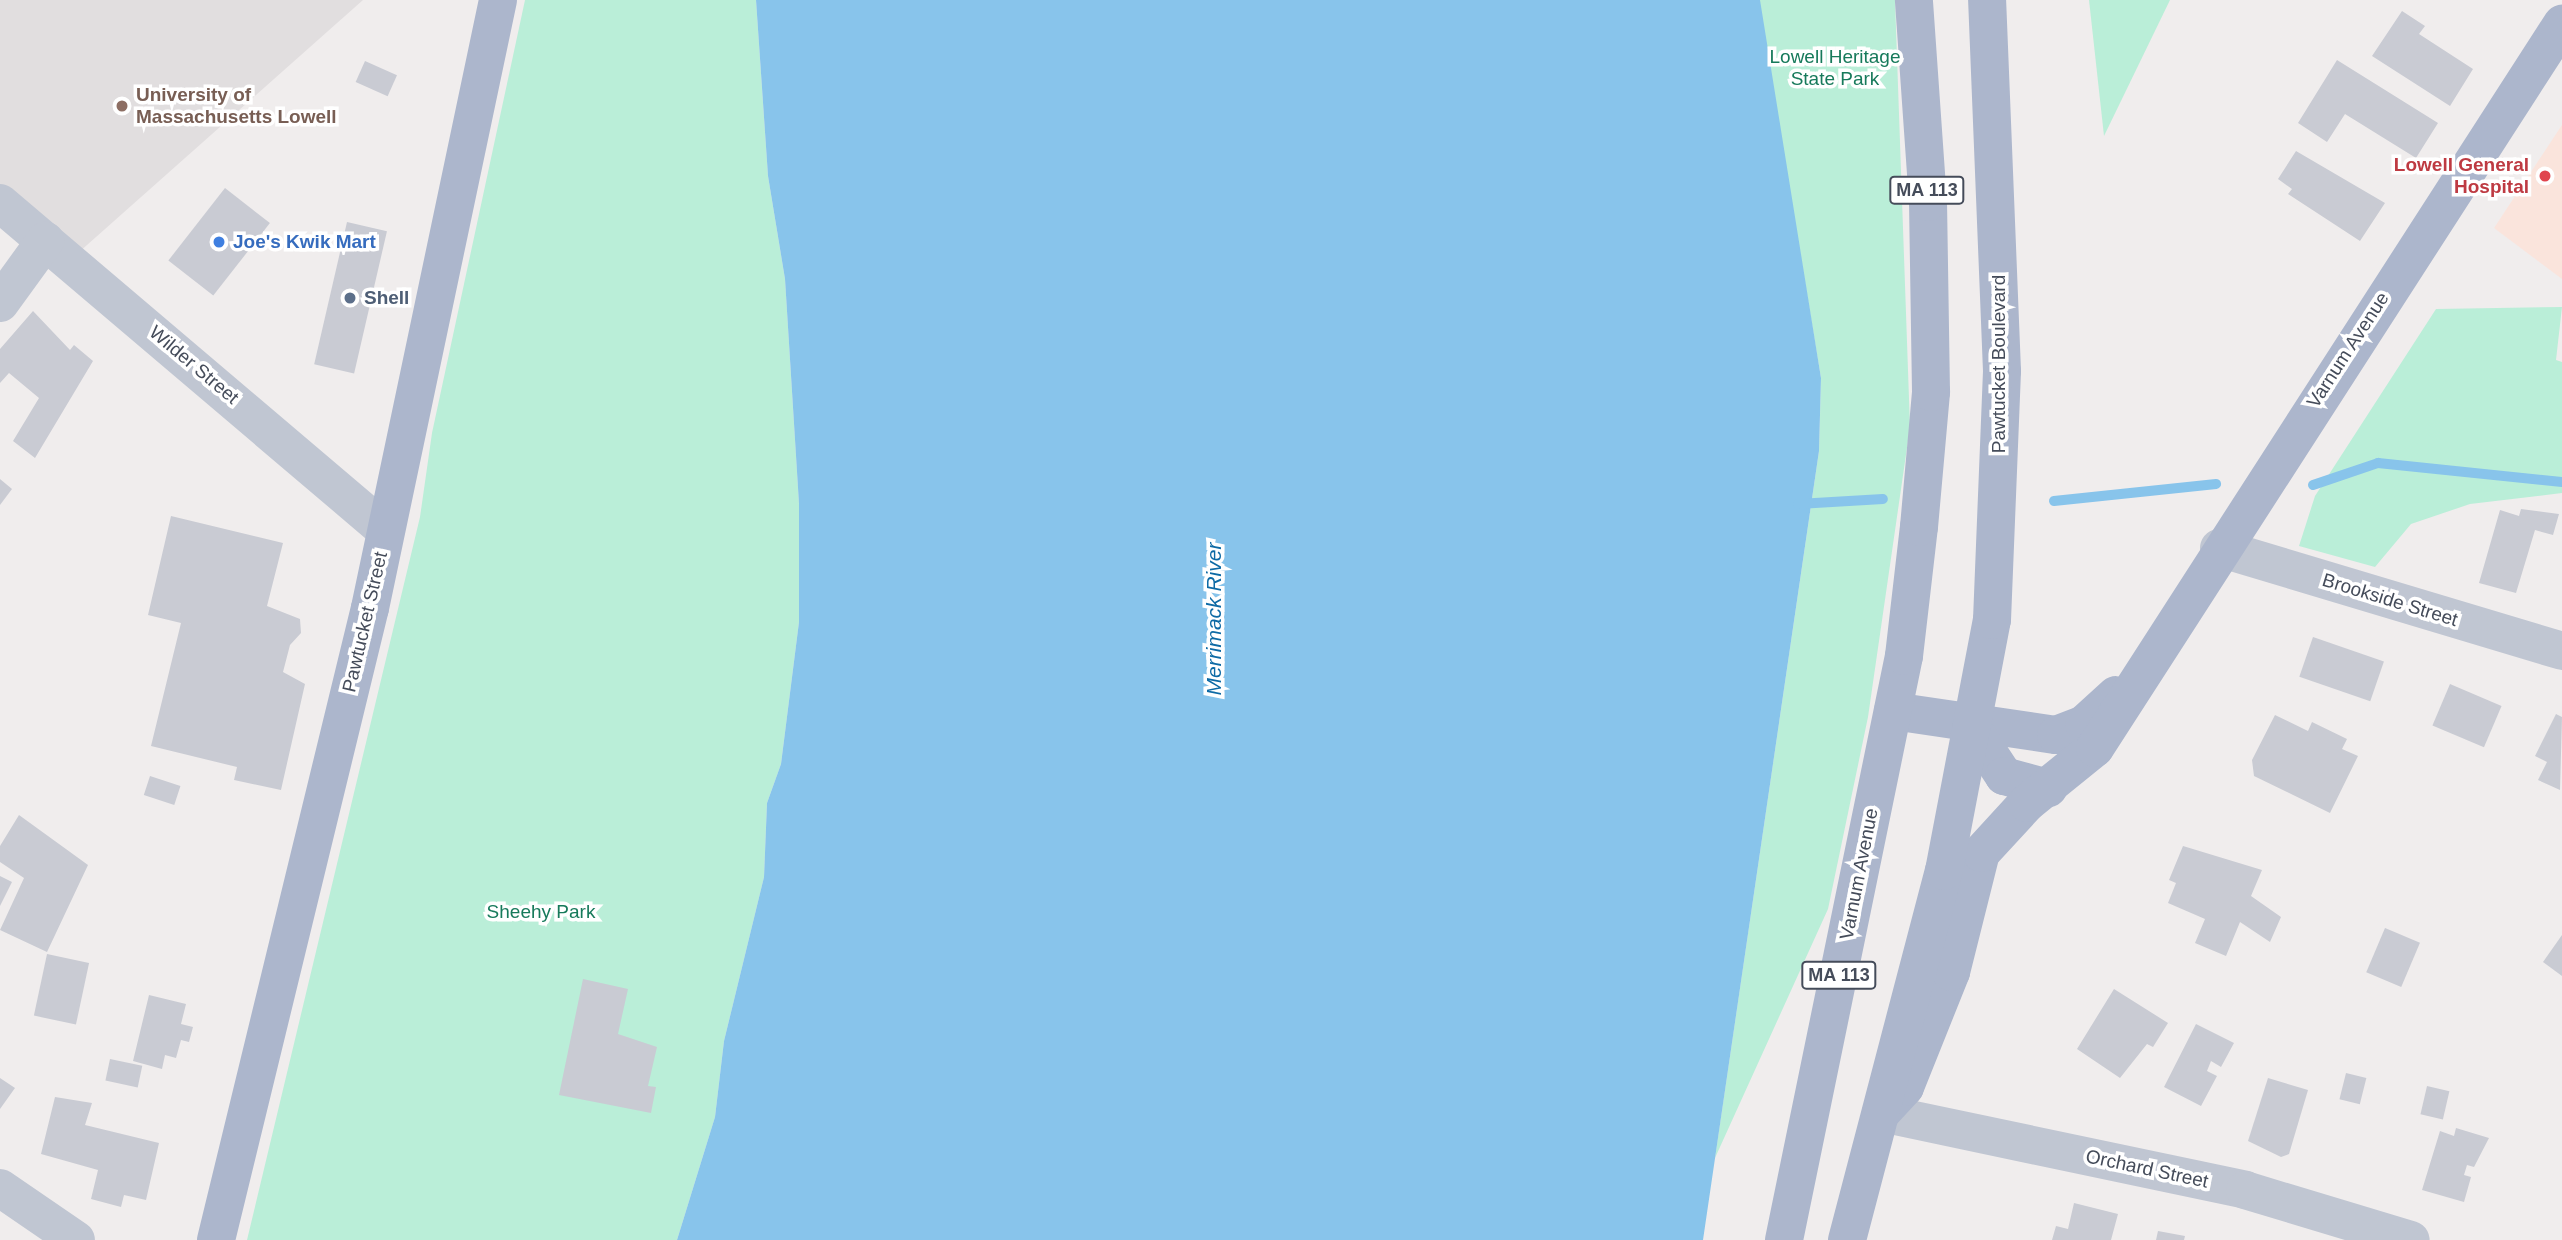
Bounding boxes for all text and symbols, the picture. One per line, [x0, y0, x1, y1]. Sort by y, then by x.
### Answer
park label: Lowell Heritage State Park [1770, 46, 1900, 90]
place label: University of Massachusetts Lowell [136, 84, 337, 128]
marker: University of Massachusetts Lowell [114, 98, 130, 114]
place label: Lowell General Hospital [2394, 154, 2529, 198]
marker: Lowell General Hospital [2535, 166, 2555, 186]
road number: MA 113 [1888, 176, 1966, 204]
place label: Joe's Kwik Mart [233, 231, 376, 253]
marker: Joe's Kwik Mart [211, 234, 227, 250]
street label: Pawtucket Boulevard [1988, 275, 2010, 453]
place label: Shell [364, 287, 409, 309]
street label: Varnum Avenue [2302, 287, 2394, 413]
marker: Shell [342, 290, 358, 306]
street label: Wilder Street [145, 321, 243, 409]
water label: Merrimack River [1201, 543, 1227, 695]
street label: Pawtucket Street [338, 549, 392, 695]
street label: Brookside Street [2320, 569, 2460, 631]
street label: Varnum Avenue [1835, 806, 1883, 942]
park label: Sheehy Park [487, 901, 595, 923]
road number: MA 113 [1800, 960, 1878, 990]
street label: Orchard Street [2084, 1145, 2210, 1193]

